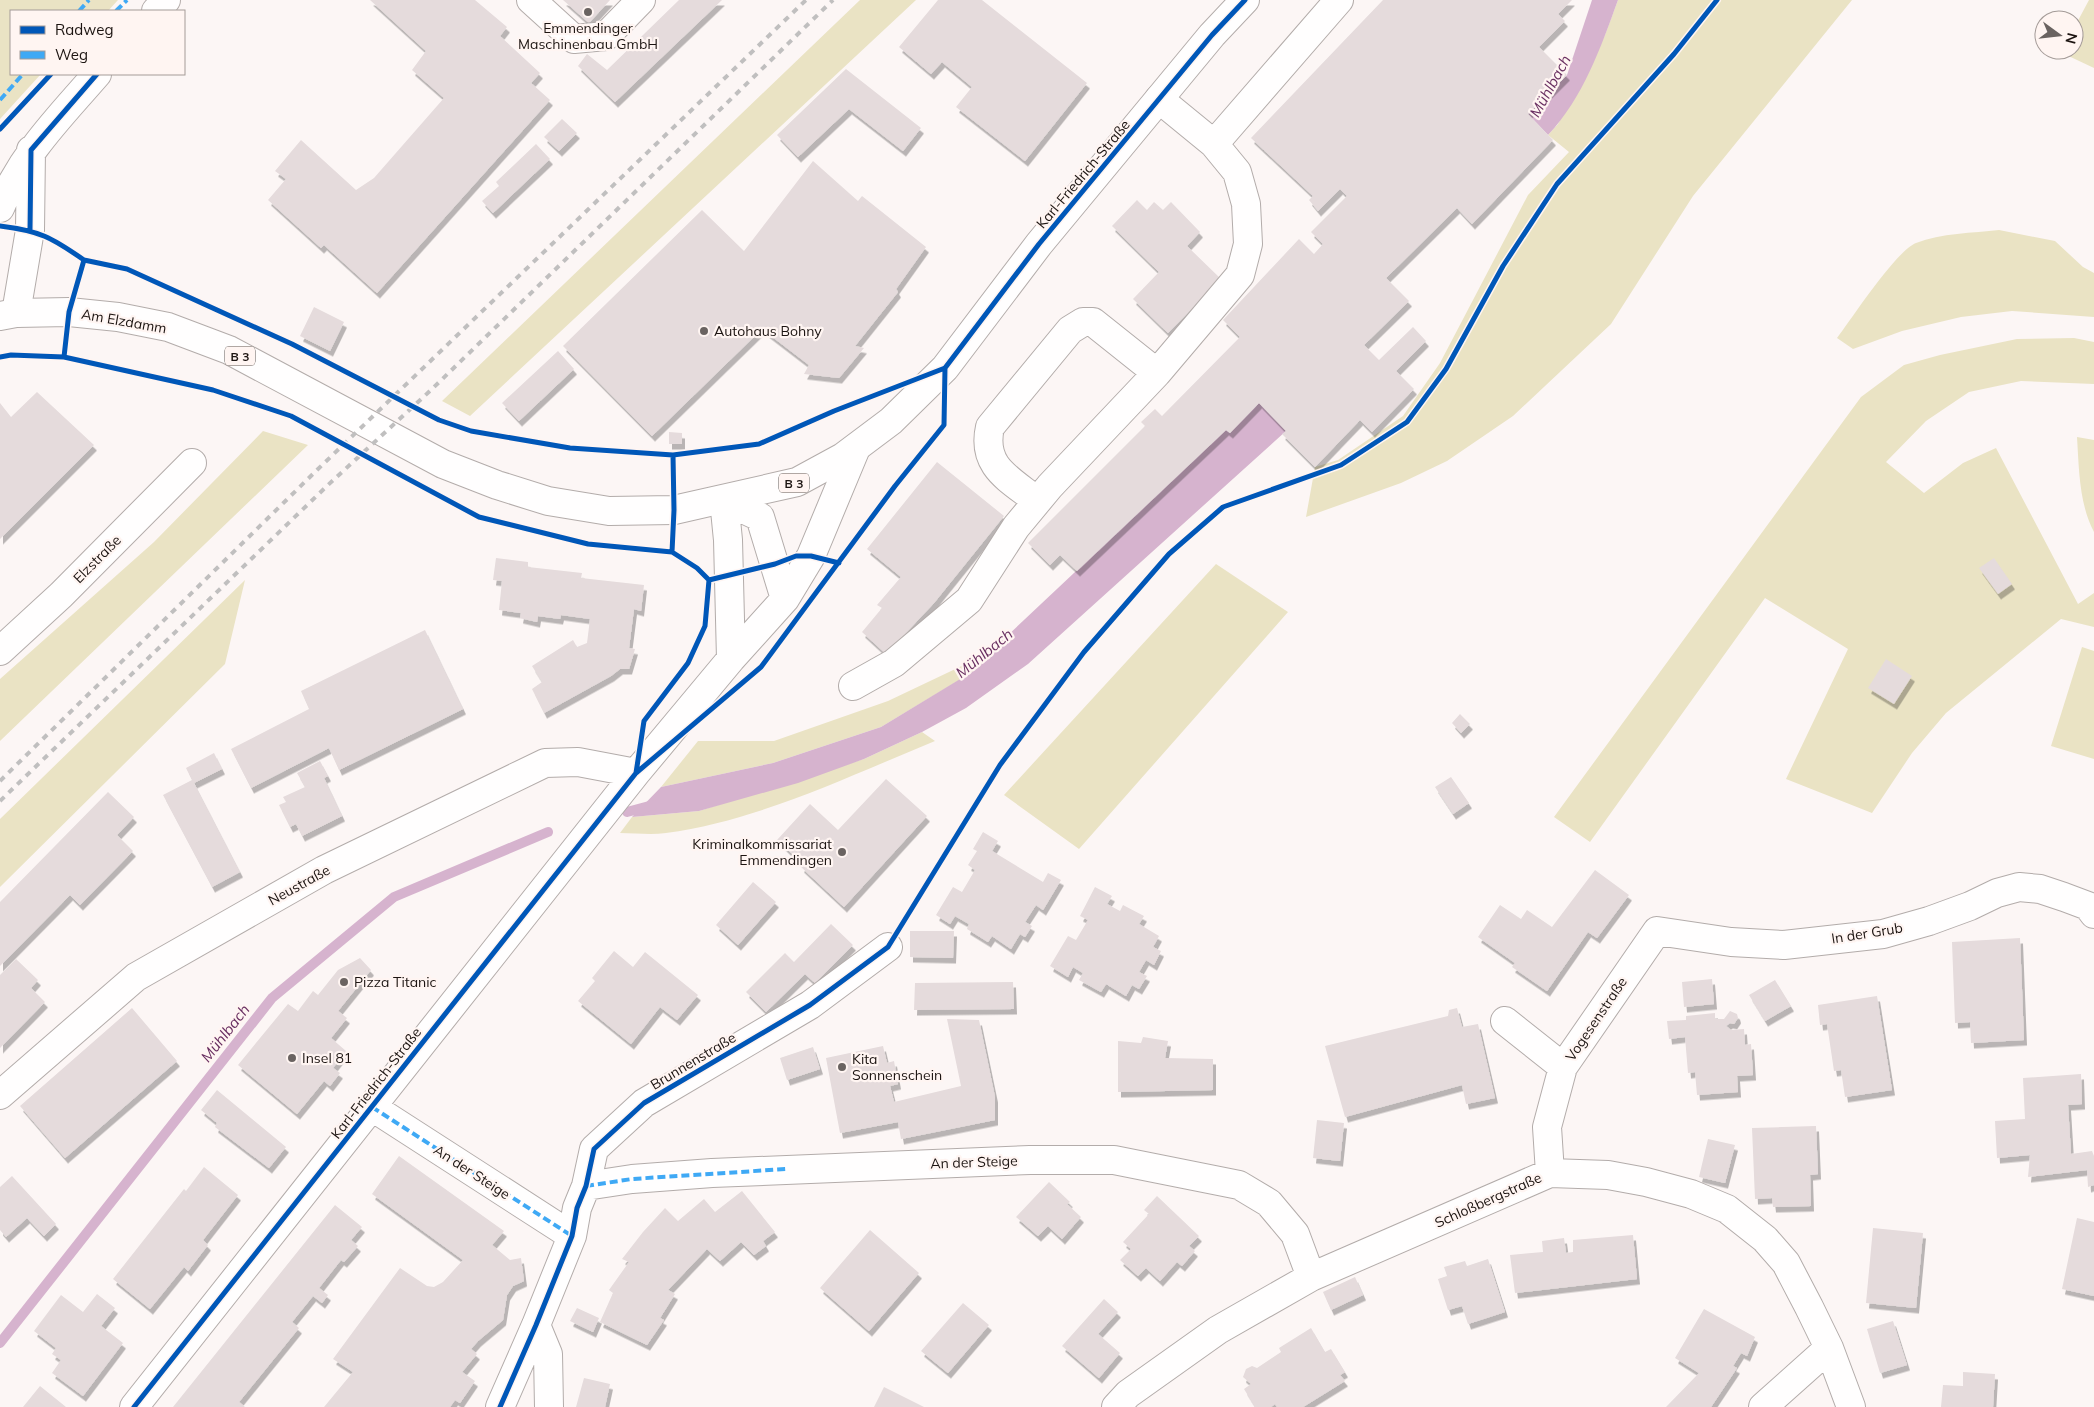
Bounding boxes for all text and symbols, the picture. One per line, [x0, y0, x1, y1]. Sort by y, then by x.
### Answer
marker: Emmendinger Maschinenbau GmbH [582, 6, 594, 18]
legend [10, 10, 185, 75]
north arrow [2034, 10, 2084, 60]
place label: Emmendinger Maschinenbau GmbH [518, 19, 658, 53]
text: Radweg [55, 20, 113, 39]
text: N [2061, 31, 2082, 46]
text: Weg [55, 45, 88, 64]
water label: Mühlbach [1525, 51, 1575, 120]
street label: Karl-Friedrich-Straße [1032, 116, 1134, 232]
street label: Am Elzdamm [80, 305, 168, 337]
place label: Autohaus Bohny [714, 322, 822, 340]
marker: Autohaus Bohny [698, 325, 710, 337]
road number: B 3 [225, 346, 255, 366]
road number: B 3 [779, 473, 809, 492]
street label: Elzstraße [69, 531, 125, 587]
water label: Mühlbach [952, 624, 1017, 682]
place label: Kriminalkommissariat Emmendingen [692, 835, 832, 869]
marker: Kriminalkommissariat Emmendingen [836, 846, 848, 858]
street label: Neustraße [265, 861, 333, 909]
street label: In der Grub [1830, 918, 1904, 948]
place label: Pizza Titanic [354, 973, 437, 991]
street label: Vogesenstraße [1561, 974, 1631, 1064]
marker: Pizza Titanic [338, 976, 350, 988]
water label: Mühlbach [197, 1000, 254, 1066]
street label: Karl-Friedrich-Straße [327, 1024, 425, 1142]
street label: Brunnenstraße [647, 1028, 739, 1094]
place label: Insel 81 [302, 1049, 352, 1067]
place label: Kita Sonnenschein [852, 1050, 942, 1084]
marker: Insel 81 [286, 1052, 298, 1064]
marker: Kita Sonnenschein [836, 1061, 848, 1073]
street label: An der Steige [430, 1141, 514, 1203]
street label: An der Steige [930, 1151, 1018, 1173]
street label: Schloßbergstraße [1432, 1168, 1544, 1232]

